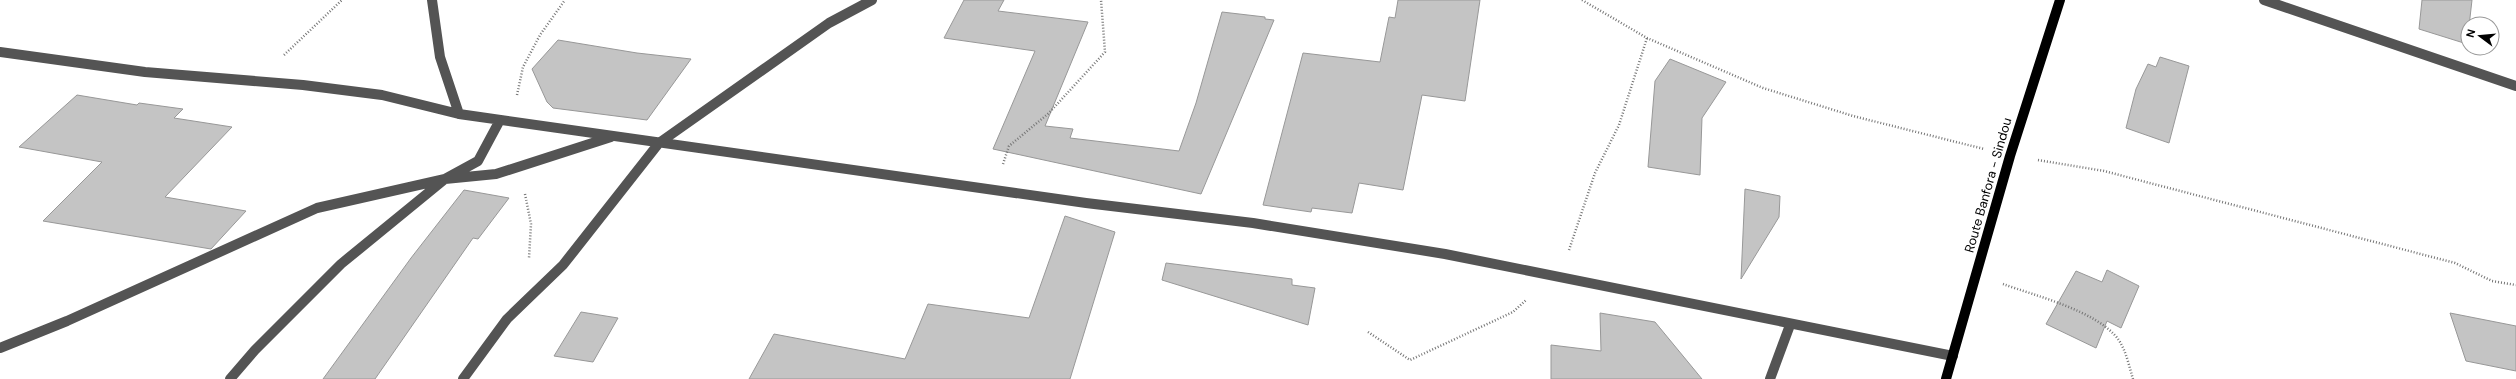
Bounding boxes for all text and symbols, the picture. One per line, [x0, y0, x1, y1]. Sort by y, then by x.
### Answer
north arrow [2460, 16, 2500, 56]
text: N [2463, 27, 2478, 39]
street label: Route Banfora - Sindou [1961, 115, 2015, 255]

